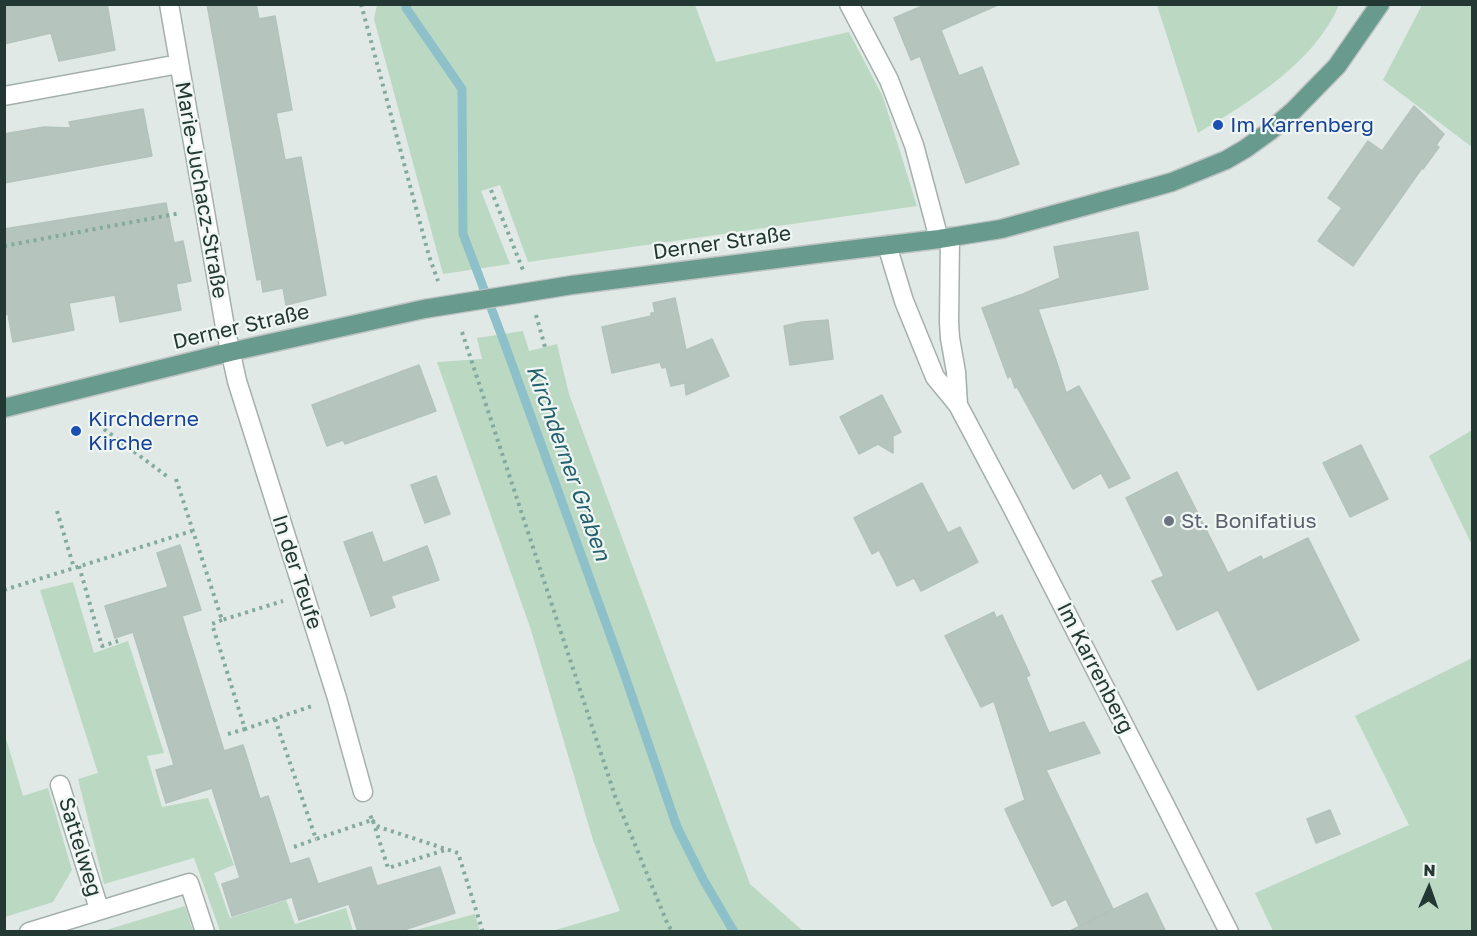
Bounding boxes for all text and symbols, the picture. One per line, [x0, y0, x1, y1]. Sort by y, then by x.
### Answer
street label: Marie-Juchacz-Straße [170, 80, 232, 300]
place label: Im Karrenberg [1230, 112, 1374, 138]
marker: Im Karrenberg [1211, 118, 1225, 132]
street label: Derner Straße [651, 221, 793, 265]
street label: Derner Straße [170, 299, 312, 355]
water label: Kirchderner Graben [520, 362, 616, 564]
place label: Kirchderne Kirche [88, 406, 199, 456]
marker: Kirchderne Kirche [69, 424, 83, 438]
place label: St. Bonifatius [1181, 508, 1317, 534]
street label: In der Teufe [267, 512, 327, 632]
marker: St. Bonifatius [1162, 514, 1176, 528]
street label: Im Karrenberg [1051, 598, 1139, 738]
street label: Sattelweg [53, 794, 107, 900]
north arrow [1399, 858, 1459, 918]
text: N [1423, 860, 1436, 880]

